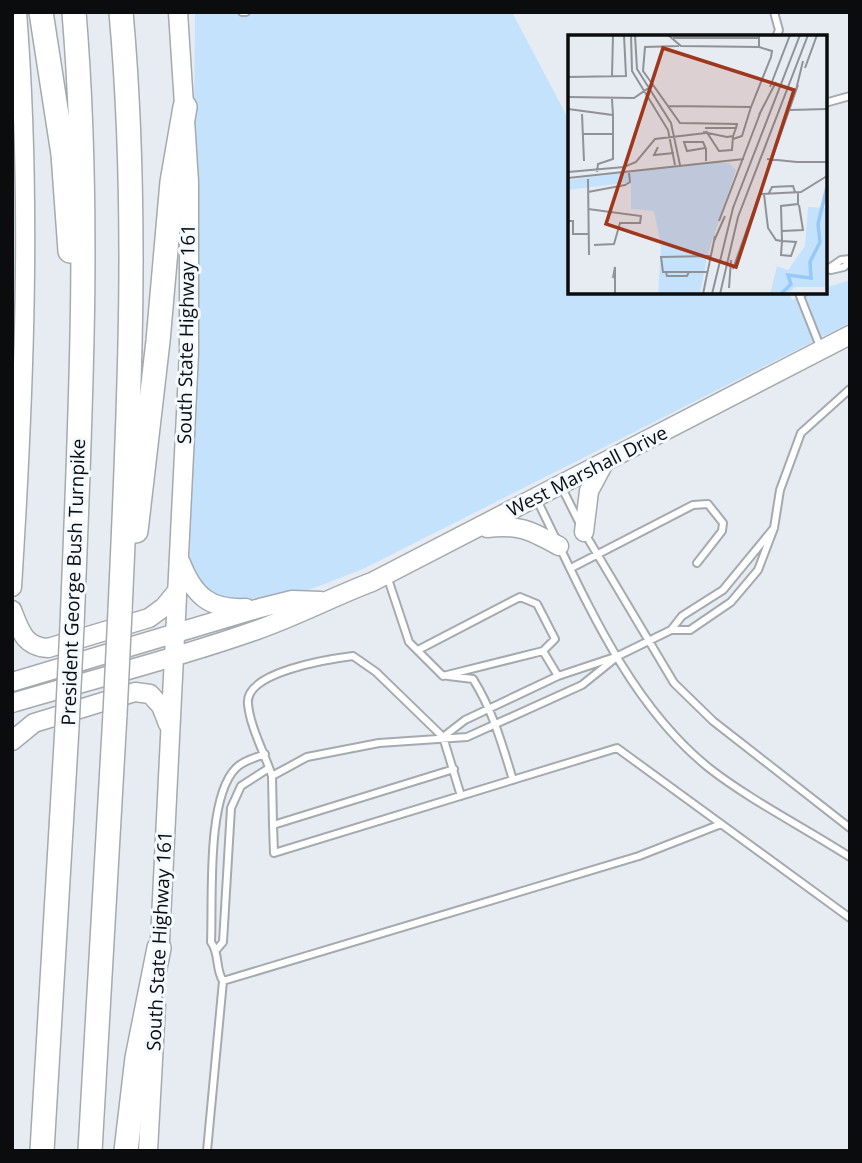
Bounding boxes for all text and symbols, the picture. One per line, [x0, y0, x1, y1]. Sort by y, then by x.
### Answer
inset map [568, 35, 827, 294]
street label: South State Highway 161 [171, 224, 201, 444]
street label: West Marshall Drive [502, 419, 672, 523]
street label: President George Bush Turnpike [55, 438, 91, 726]
street label: South State Highway 161 [140, 830, 178, 1052]

